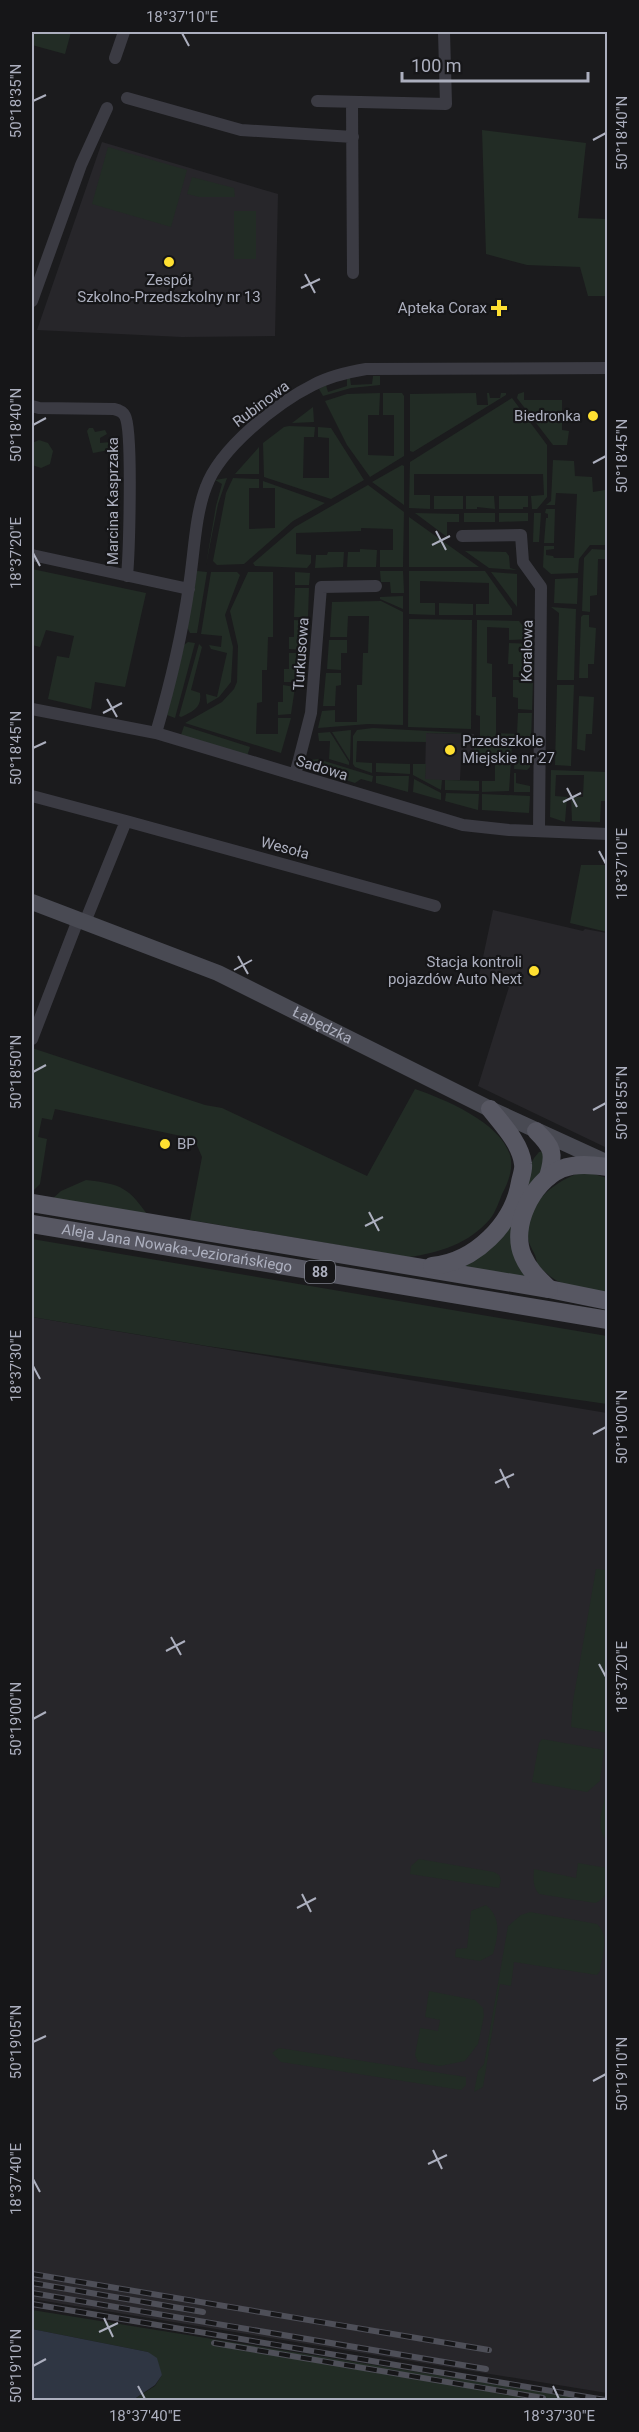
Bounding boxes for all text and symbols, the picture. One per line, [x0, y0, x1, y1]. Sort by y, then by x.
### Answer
text: 18°37'10"E [146, 8, 219, 26]
scale bar [402, 45, 588, 83]
text: 100 m [411, 55, 462, 76]
text: 50°18'35"N [7, 64, 25, 138]
text: 50°18'40"N [613, 96, 631, 170]
marker: Zespół Szkolno-Przedszkolny nr 13 [162, 255, 176, 269]
place label: Zespół Szkolno-Przedszkolny nr 13 [77, 271, 261, 306]
place label: Apteka Corax [398, 299, 488, 317]
marker: Apteka Corax [492, 301, 506, 315]
street label: Rubinowa [229, 377, 293, 431]
text: 50°18'40"N [7, 388, 25, 462]
place label: Biedronka [514, 407, 581, 425]
marker: Biedronka [586, 409, 600, 423]
text: 50°18'45"N [613, 419, 631, 493]
street label: Marcina Kasprzaka [104, 437, 122, 565]
text: 18°37'20"E [7, 516, 25, 589]
street label: Turkusowa [289, 617, 313, 691]
street label: Koralowa [517, 620, 537, 682]
text: 50°18'45"N [7, 711, 25, 785]
place label: Przedszkole Miejskie nr 27 [462, 732, 555, 767]
marker: Przedszkole Miejskie nr 27 [443, 743, 457, 757]
street label: Sadowa [294, 752, 350, 784]
text: 18°37'10"E [613, 827, 631, 900]
street label: Wesoła [259, 833, 311, 863]
place label: Stacja kontroli pojazdów Auto Next [388, 953, 522, 988]
marker: Stacja kontroli pojazdów Auto Next [527, 964, 541, 978]
street label: Łabędzka [290, 1003, 355, 1048]
text: 50°18'50"N [7, 1035, 25, 1109]
text: 50°18'55"N [613, 1066, 631, 1140]
place label: BP [177, 1135, 196, 1153]
marker: BP [158, 1137, 172, 1151]
street label: Aleja Jana Nowaka-Jeziorańskiego [60, 1220, 294, 1276]
road number: 88 [305, 1261, 335, 1283]
text: 18°37'30"E [7, 1329, 25, 1402]
text: 50°19'00"N [613, 1390, 631, 1464]
text: 18°37'20"E [613, 1640, 631, 1713]
text: 50°19'00"N [7, 1682, 25, 1756]
text: 50°19'05"N [7, 2005, 25, 2079]
text: 50°19'10"N [613, 2037, 631, 2111]
text: 18°37'40"E [7, 2142, 25, 2215]
text: 50°19'10"N [7, 2329, 25, 2403]
text: 18°37'40"E [109, 2407, 182, 2425]
text: 18°37'30"E [523, 2407, 596, 2425]

